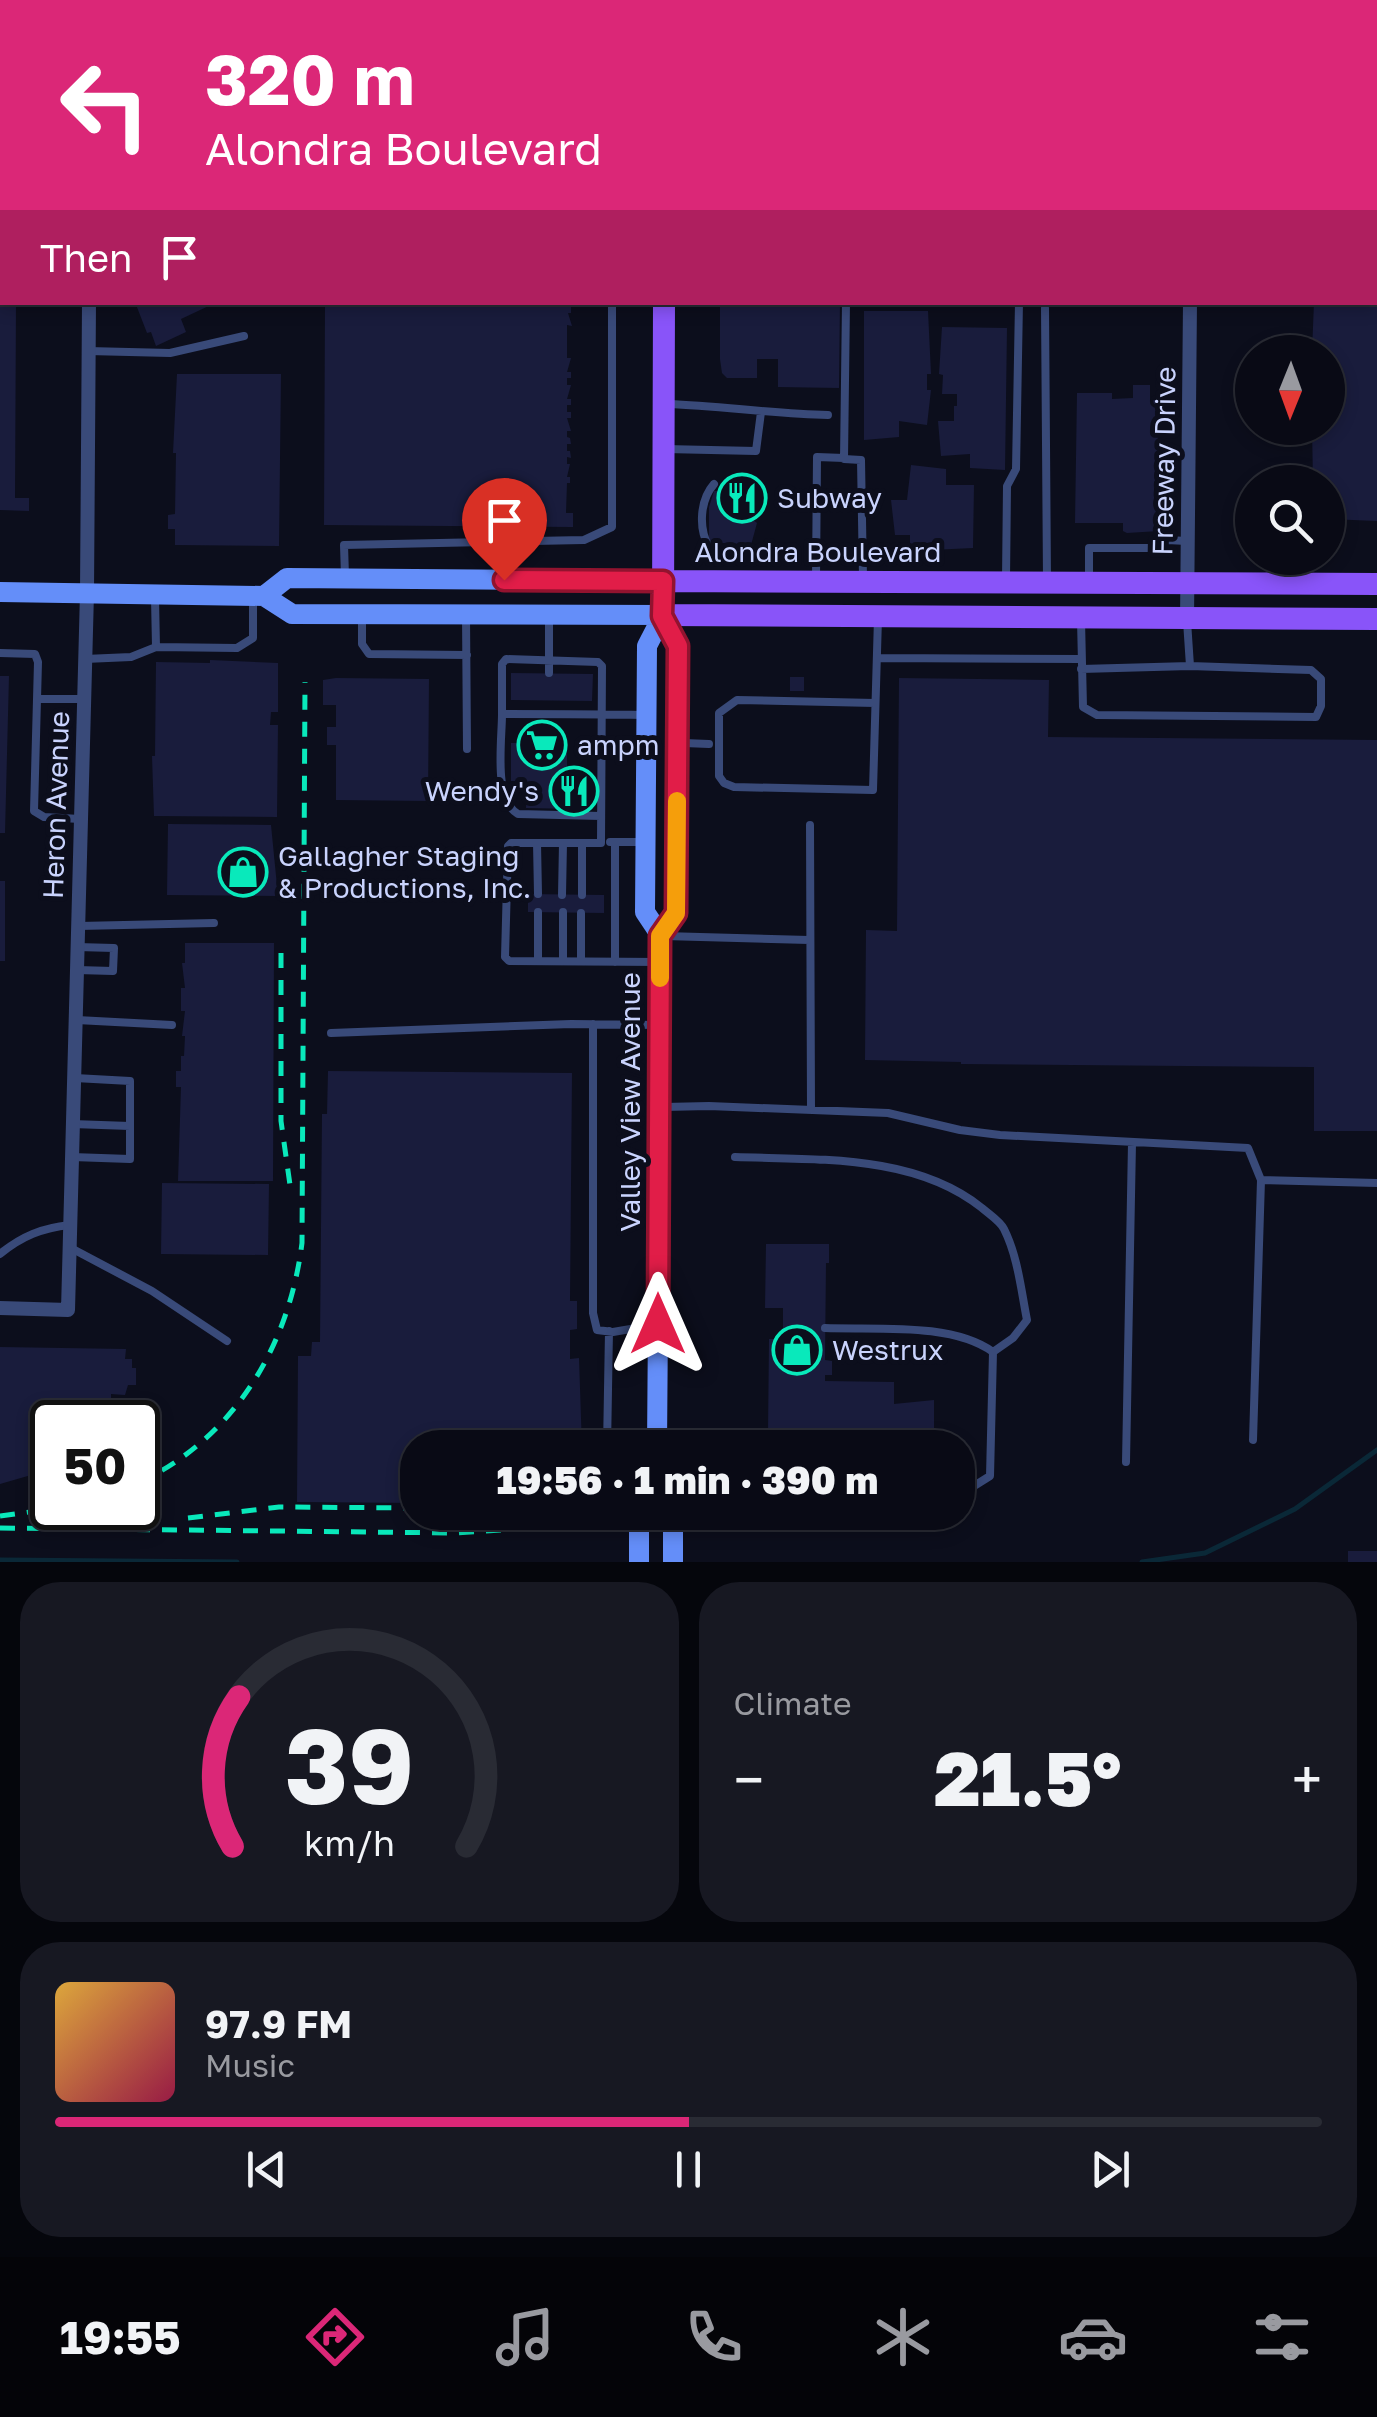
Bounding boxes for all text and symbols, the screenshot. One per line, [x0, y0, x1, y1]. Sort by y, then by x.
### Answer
text: 320 m [205, 36, 415, 120]
icon: left [40, 40, 170, 170]
text: Alondra Boulevard [205, 121, 602, 175]
icon: arrive [152, 230, 207, 285]
text: Then [40, 235, 132, 280]
north arrow [1235, 335, 1345, 445]
map controls [1235, 335, 1345, 575]
street label: Freeway Drive [1145, 366, 1182, 556]
button: search [1235, 465, 1345, 575]
restaurant icon: Subway [716, 472, 768, 524]
pin [462, 478, 547, 581]
place label: Subway [777, 481, 882, 514]
icon: arrive [477, 493, 532, 548]
street label: Alondra Boulevard [695, 535, 941, 568]
street label: Heron Avenue [36, 710, 75, 900]
supermarket icon: ampm [516, 719, 568, 771]
place label: ampm [577, 728, 660, 761]
restaurant icon: Wendy's [548, 765, 600, 817]
place label: Wendy's [425, 774, 539, 807]
place label: Gallagher Staging & Productions, Inc. [278, 839, 531, 904]
shop icon: Gallagher Staging & Productions, Inc. [217, 846, 269, 898]
street label: Valley View Avenue [613, 972, 646, 1232]
position arrow [606, 1272, 710, 1376]
shop icon: Westrux [771, 1324, 823, 1376]
place label: Westrux [832, 1333, 943, 1366]
speed limit sign: 50 [30, 1400, 160, 1530]
text: 19:56 · 1 min · 390 m [497, 1457, 878, 1502]
text: Climate [734, 1684, 852, 1722]
text: 39 [285, 1702, 414, 1827]
text: 21.5° [934, 1732, 1121, 1823]
text: − [734, 1746, 764, 1812]
text: + [1292, 1746, 1322, 1812]
text: km/h [304, 1821, 395, 1864]
text: 97.9 FM [205, 2001, 352, 2046]
text: Music [205, 2046, 295, 2084]
icon: previous [239, 2142, 294, 2197]
icon: pause [661, 2142, 716, 2197]
icon: next [1083, 2142, 1138, 2197]
icon: directions [300, 2302, 370, 2372]
icon: music [490, 2302, 560, 2372]
icon: phone [679, 2302, 749, 2372]
icon: climate [868, 2302, 938, 2372]
icon: car [1058, 2302, 1128, 2372]
icon: filters [1247, 2302, 1317, 2372]
text: 19:55 [60, 2310, 181, 2364]

